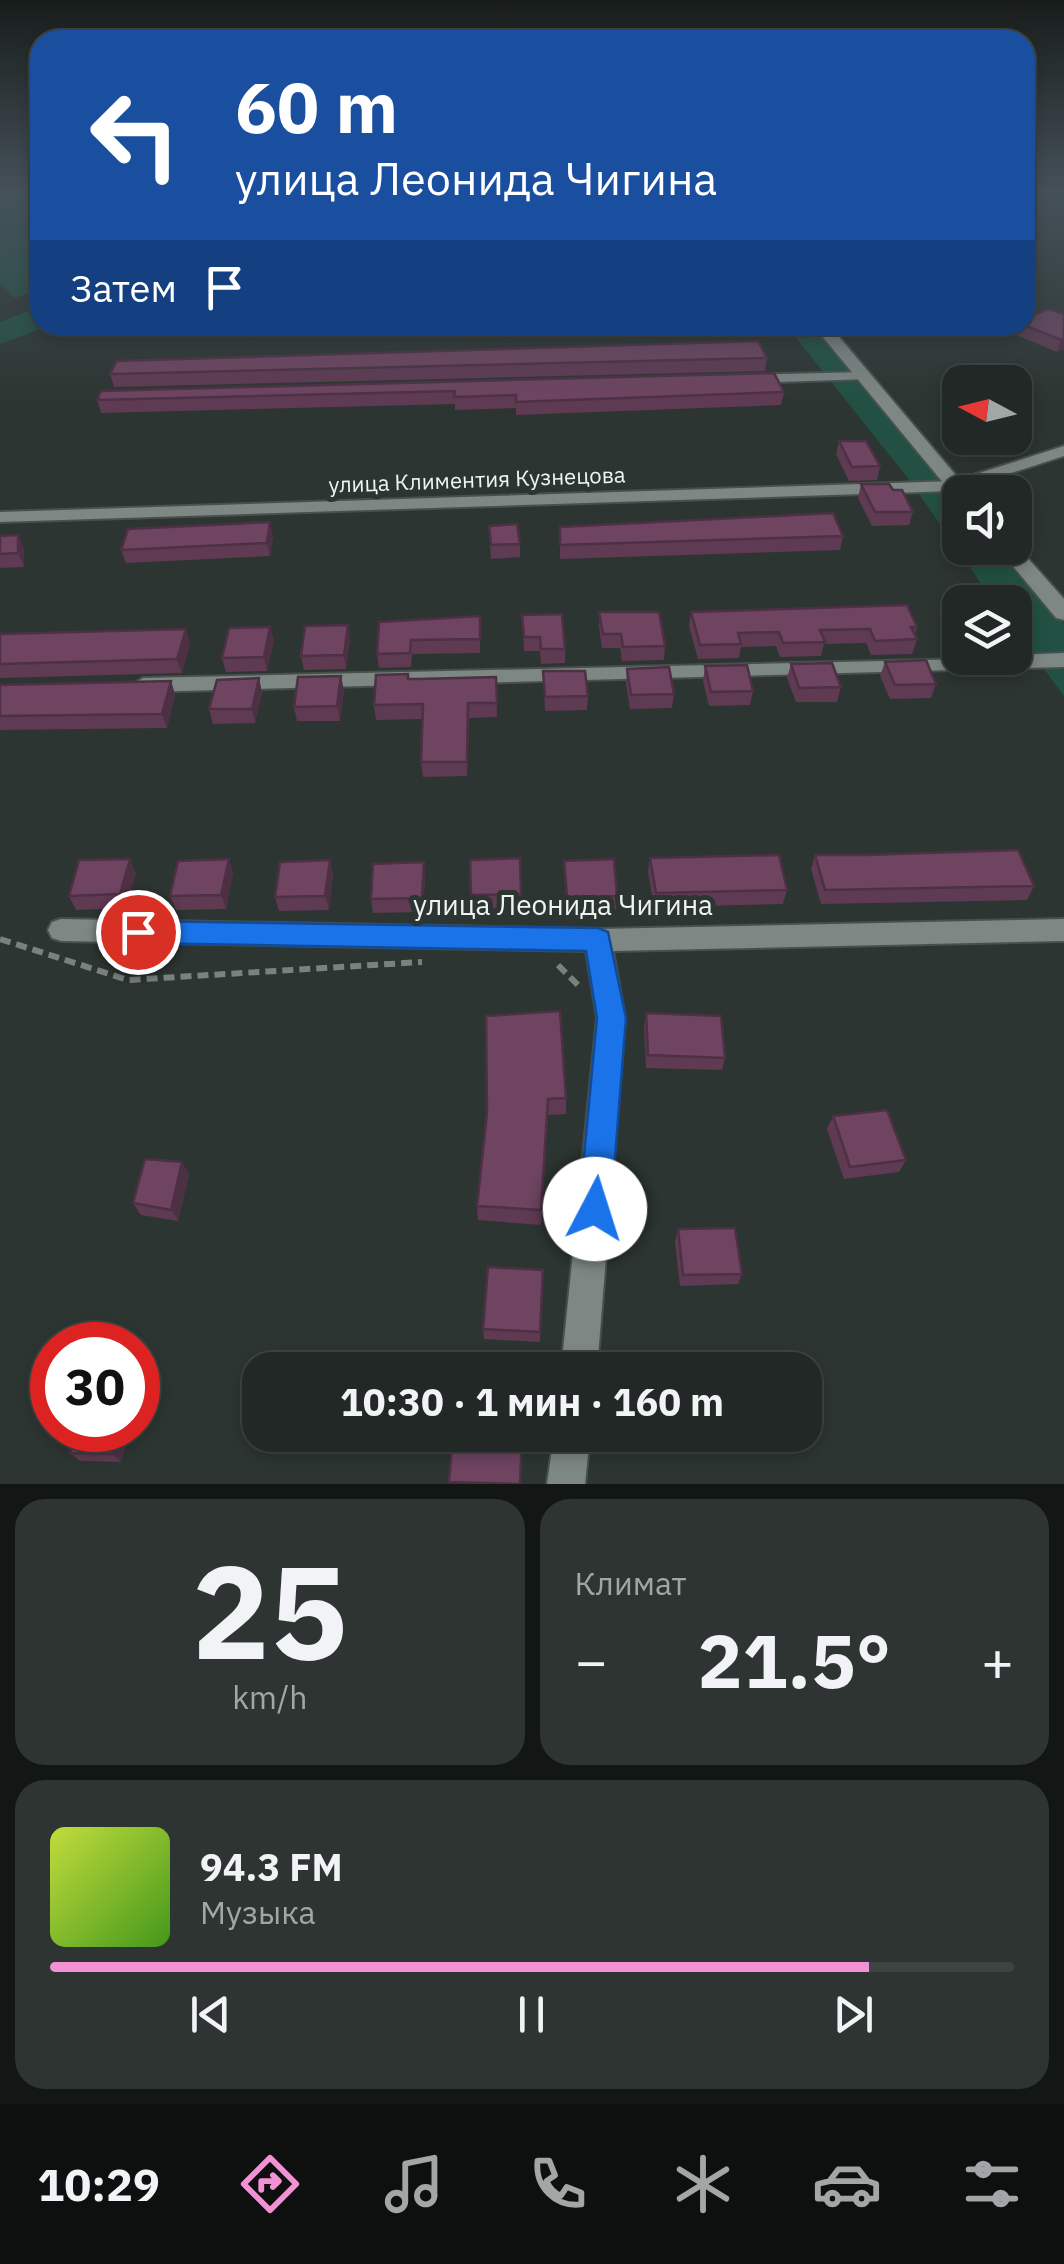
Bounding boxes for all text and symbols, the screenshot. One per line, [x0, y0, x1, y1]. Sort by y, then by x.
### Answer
text: 60 m [235, 61, 398, 152]
icon: left [70, 70, 200, 200]
text: улица Леонида Чигина [235, 149, 717, 207]
icon: arrive [197, 260, 252, 315]
text: Затем [70, 263, 177, 312]
north arrow [942, 365, 1032, 455]
map controls [942, 365, 1032, 675]
street label: улица Климентия Кузнецова [328, 459, 626, 499]
button: sound [942, 475, 1032, 565]
button: layers [942, 585, 1032, 675]
street label: улица Леонида Чигина [413, 886, 713, 923]
pin [96, 890, 181, 975]
icon: arrive [111, 905, 166, 960]
position arrow [543, 1157, 647, 1261]
speed limit sign: 30 [30, 1322, 160, 1452]
text: 10:30 · 1 мин · 160 m [340, 1377, 724, 1426]
text: 25 [192, 1526, 348, 1695]
text: Климат [575, 1562, 687, 1604]
text: 21.5° [697, 1611, 891, 1709]
text: − [575, 1625, 608, 1696]
text: + [981, 1625, 1014, 1696]
text: km/h [232, 1676, 307, 1718]
text: 94.3 FM [200, 1842, 343, 1891]
text: Музыка [200, 1891, 316, 1933]
icon: previous [183, 1987, 238, 2042]
icon: pause [504, 1987, 559, 2042]
icon: next [826, 1987, 881, 2042]
icon: directions [235, 2149, 305, 2219]
icon: music [379, 2149, 449, 2219]
icon: phone [523, 2149, 593, 2219]
icon: climate [668, 2149, 738, 2219]
icon: car [812, 2149, 882, 2219]
icon: filters [957, 2149, 1027, 2219]
text: 10:29 [37, 2155, 160, 2213]

